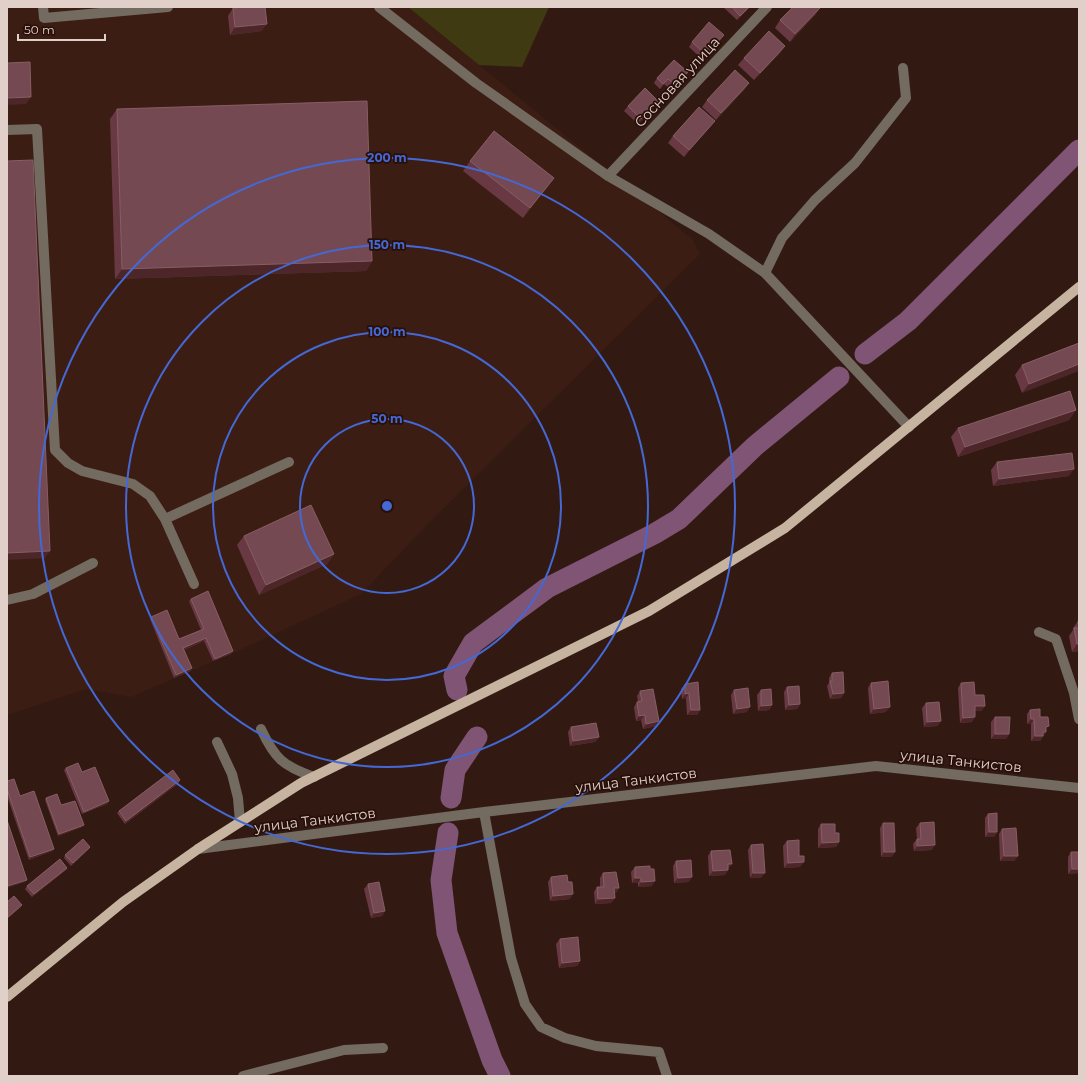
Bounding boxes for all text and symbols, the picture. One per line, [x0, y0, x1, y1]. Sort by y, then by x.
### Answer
scale bar [18, 16, 105, 42]
text: 50 m [24, 22, 55, 37]
street label: Сосновая улица [630, 33, 724, 131]
text: 200 m [367, 150, 407, 165]
text: 150 m [369, 237, 405, 252]
text: 100 m [369, 324, 405, 339]
text: 50 m [371, 411, 403, 426]
centre of rings [380, 499, 394, 513]
street label: улица Танкистов [898, 746, 1023, 776]
street label: улица Танкистов [573, 764, 698, 796]
street label: улица Танкистов [252, 804, 377, 836]

